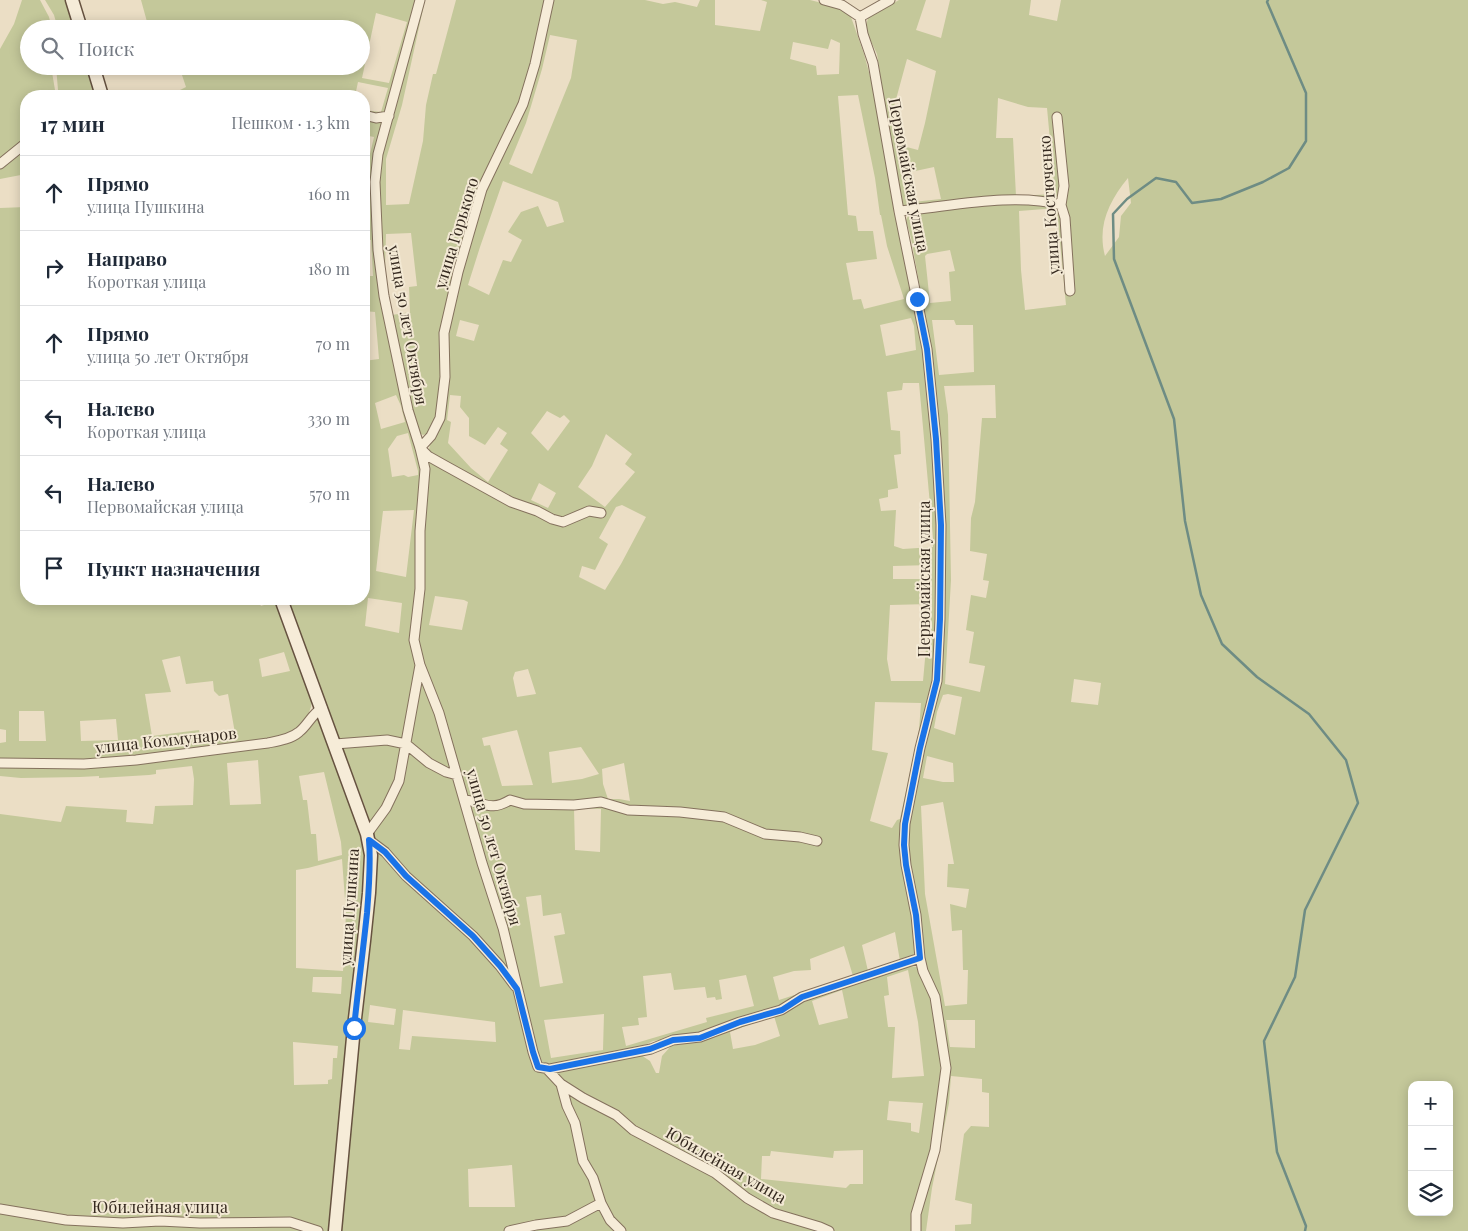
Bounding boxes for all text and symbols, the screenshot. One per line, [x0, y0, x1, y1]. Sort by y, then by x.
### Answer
search box [20, 20, 370, 75]
icon: search [38, 34, 66, 62]
text: Поиск [78, 35, 134, 61]
street label: Первомайская улица [884, 96, 935, 254]
text: 17 мин [40, 109, 105, 137]
text: Пешком · 1.3 km [231, 112, 350, 133]
street label: улица Костюченко [1033, 134, 1064, 276]
text: Прямо [87, 170, 149, 196]
street label: улица Горького [428, 174, 482, 292]
icon: ahead [40, 179, 68, 207]
text: 160 m [308, 183, 350, 204]
text: улица Пушкина [87, 196, 205, 217]
street label: улица 50 лет Октября [384, 242, 433, 407]
text: Направо [87, 245, 167, 271]
icon: right [40, 254, 68, 282]
text: 180 m [308, 258, 350, 279]
text: Короткая улица [87, 271, 206, 292]
route end [906, 288, 929, 311]
text: Прямо [87, 320, 149, 346]
icon: ahead [40, 329, 68, 357]
text: 70 m [316, 333, 350, 354]
text: улица 50 лет Октября [87, 346, 249, 367]
text: Налево [87, 395, 155, 421]
icon: left [40, 404, 68, 432]
text: 330 m [308, 408, 350, 429]
text: Короткая улица [87, 421, 206, 442]
text: Налево [87, 470, 155, 496]
icon: left [40, 479, 68, 507]
text: 570 m [309, 483, 350, 504]
text: Первомайская улица [87, 496, 244, 517]
street label: Первомайская улица [913, 501, 934, 657]
icon: arrive [40, 554, 68, 582]
text: Пункт назначения [87, 555, 260, 581]
street label: улица Коммунаров [93, 722, 238, 757]
street label: улица 50 лет Октября [462, 765, 527, 928]
street label: улица Пушкина [334, 848, 363, 967]
route start [343, 1017, 366, 1040]
map controls [1408, 1081, 1453, 1216]
button: + [1408, 1081, 1453, 1126]
street label: Юбилейная улица [662, 1122, 790, 1208]
button: − [1408, 1126, 1453, 1171]
button: layers [1408, 1171, 1453, 1216]
street label: Юбилейная улица [92, 1196, 228, 1217]

